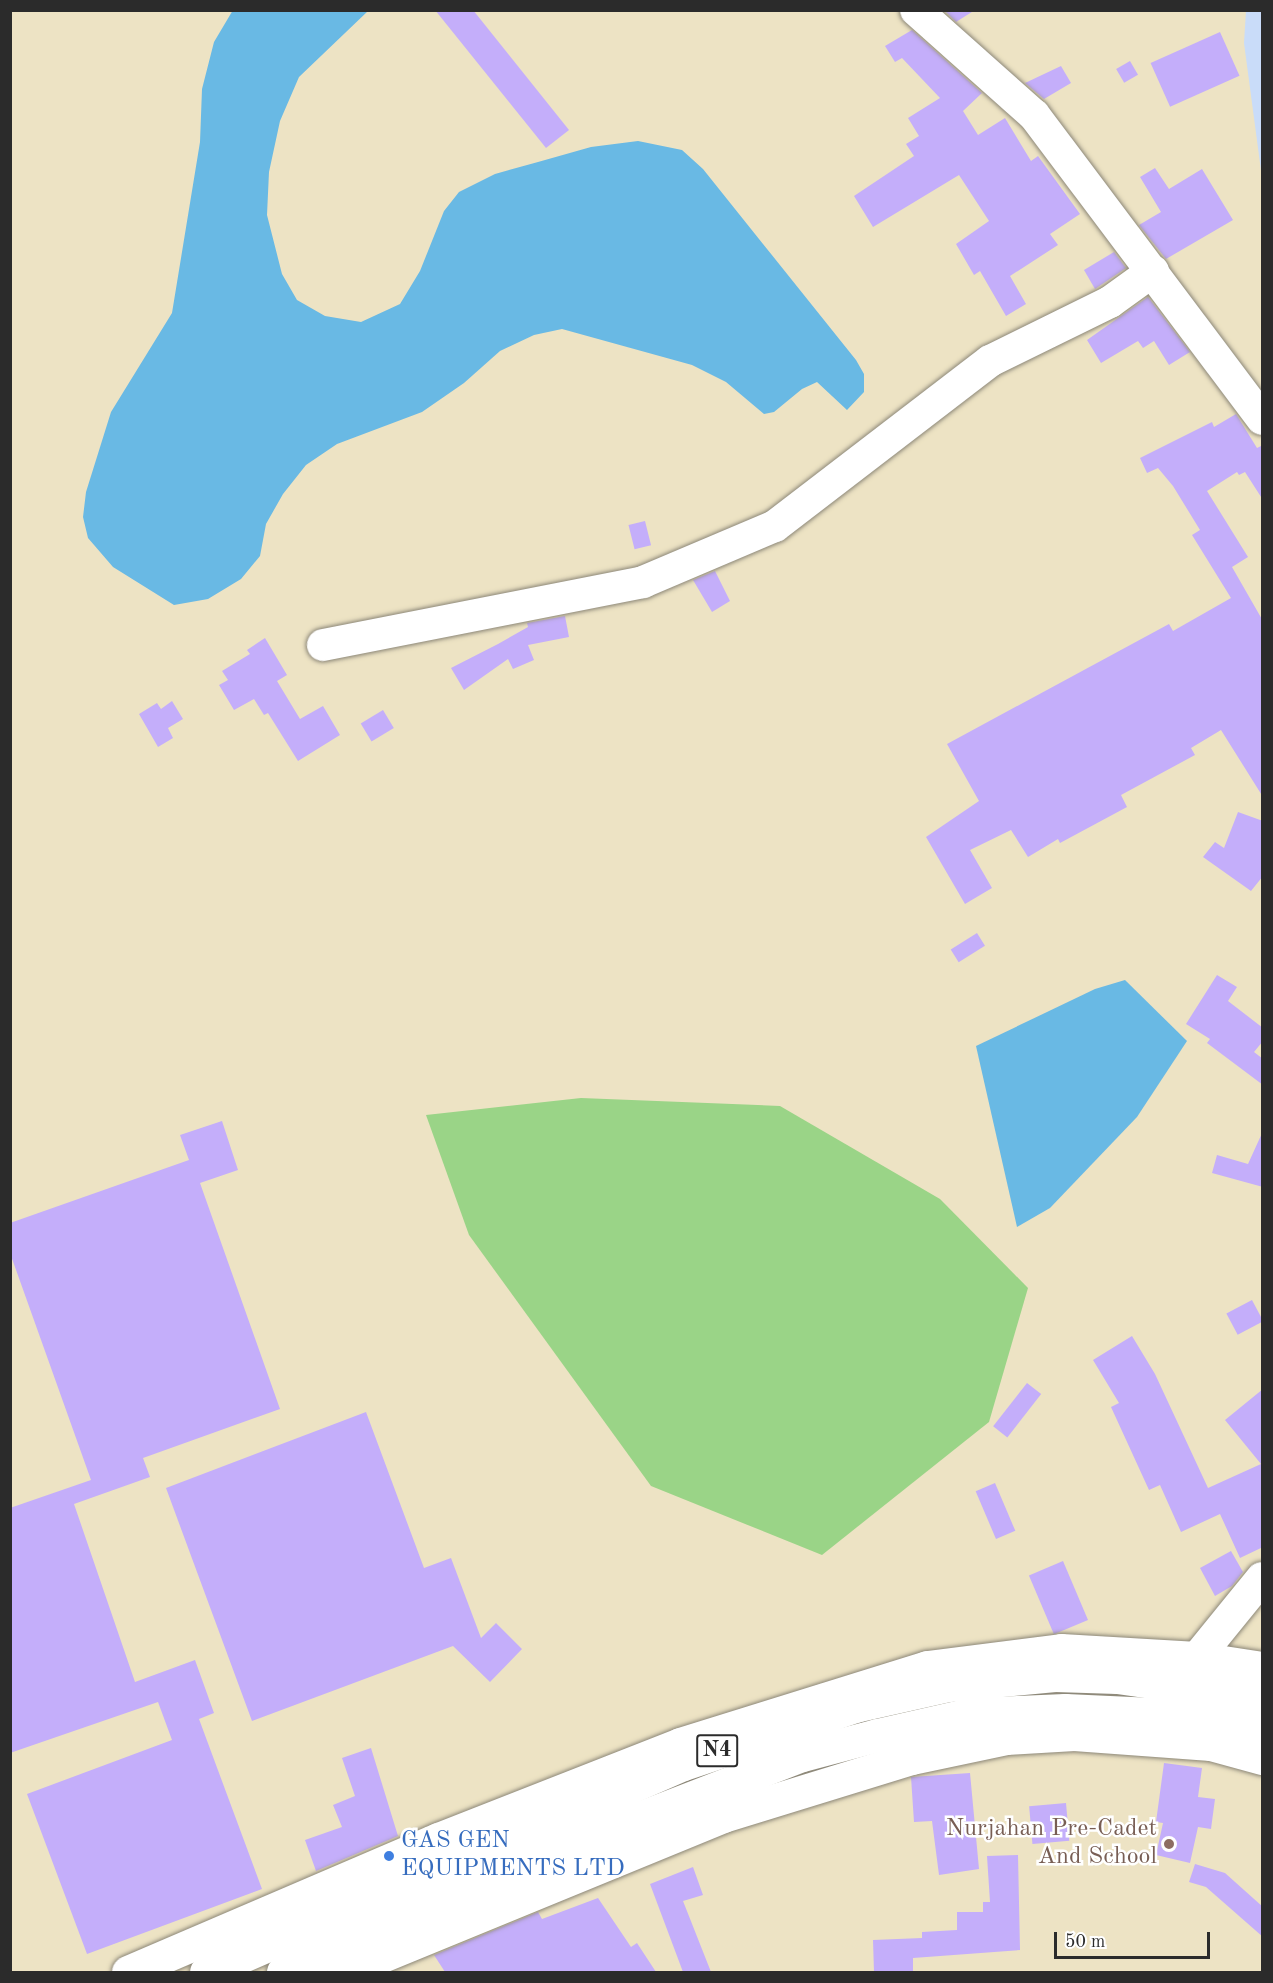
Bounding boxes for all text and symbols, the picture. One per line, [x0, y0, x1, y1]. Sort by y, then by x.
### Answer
road number: N4 [696, 1732, 738, 1770]
place label: Nurjahan Pre-Cadet And School [946, 1816, 1157, 1872]
place label: GAS GEN EQUIPMENTS LTD [401, 1828, 625, 1884]
marker: Nurjahan Pre-Cadet And School [1162, 1837, 1176, 1851]
marker: GAS GEN EQUIPMENTS LTD [382, 1849, 396, 1863]
scale bar [1057, 1920, 1213, 1958]
text: 50 m [1065, 1933, 1105, 1951]

